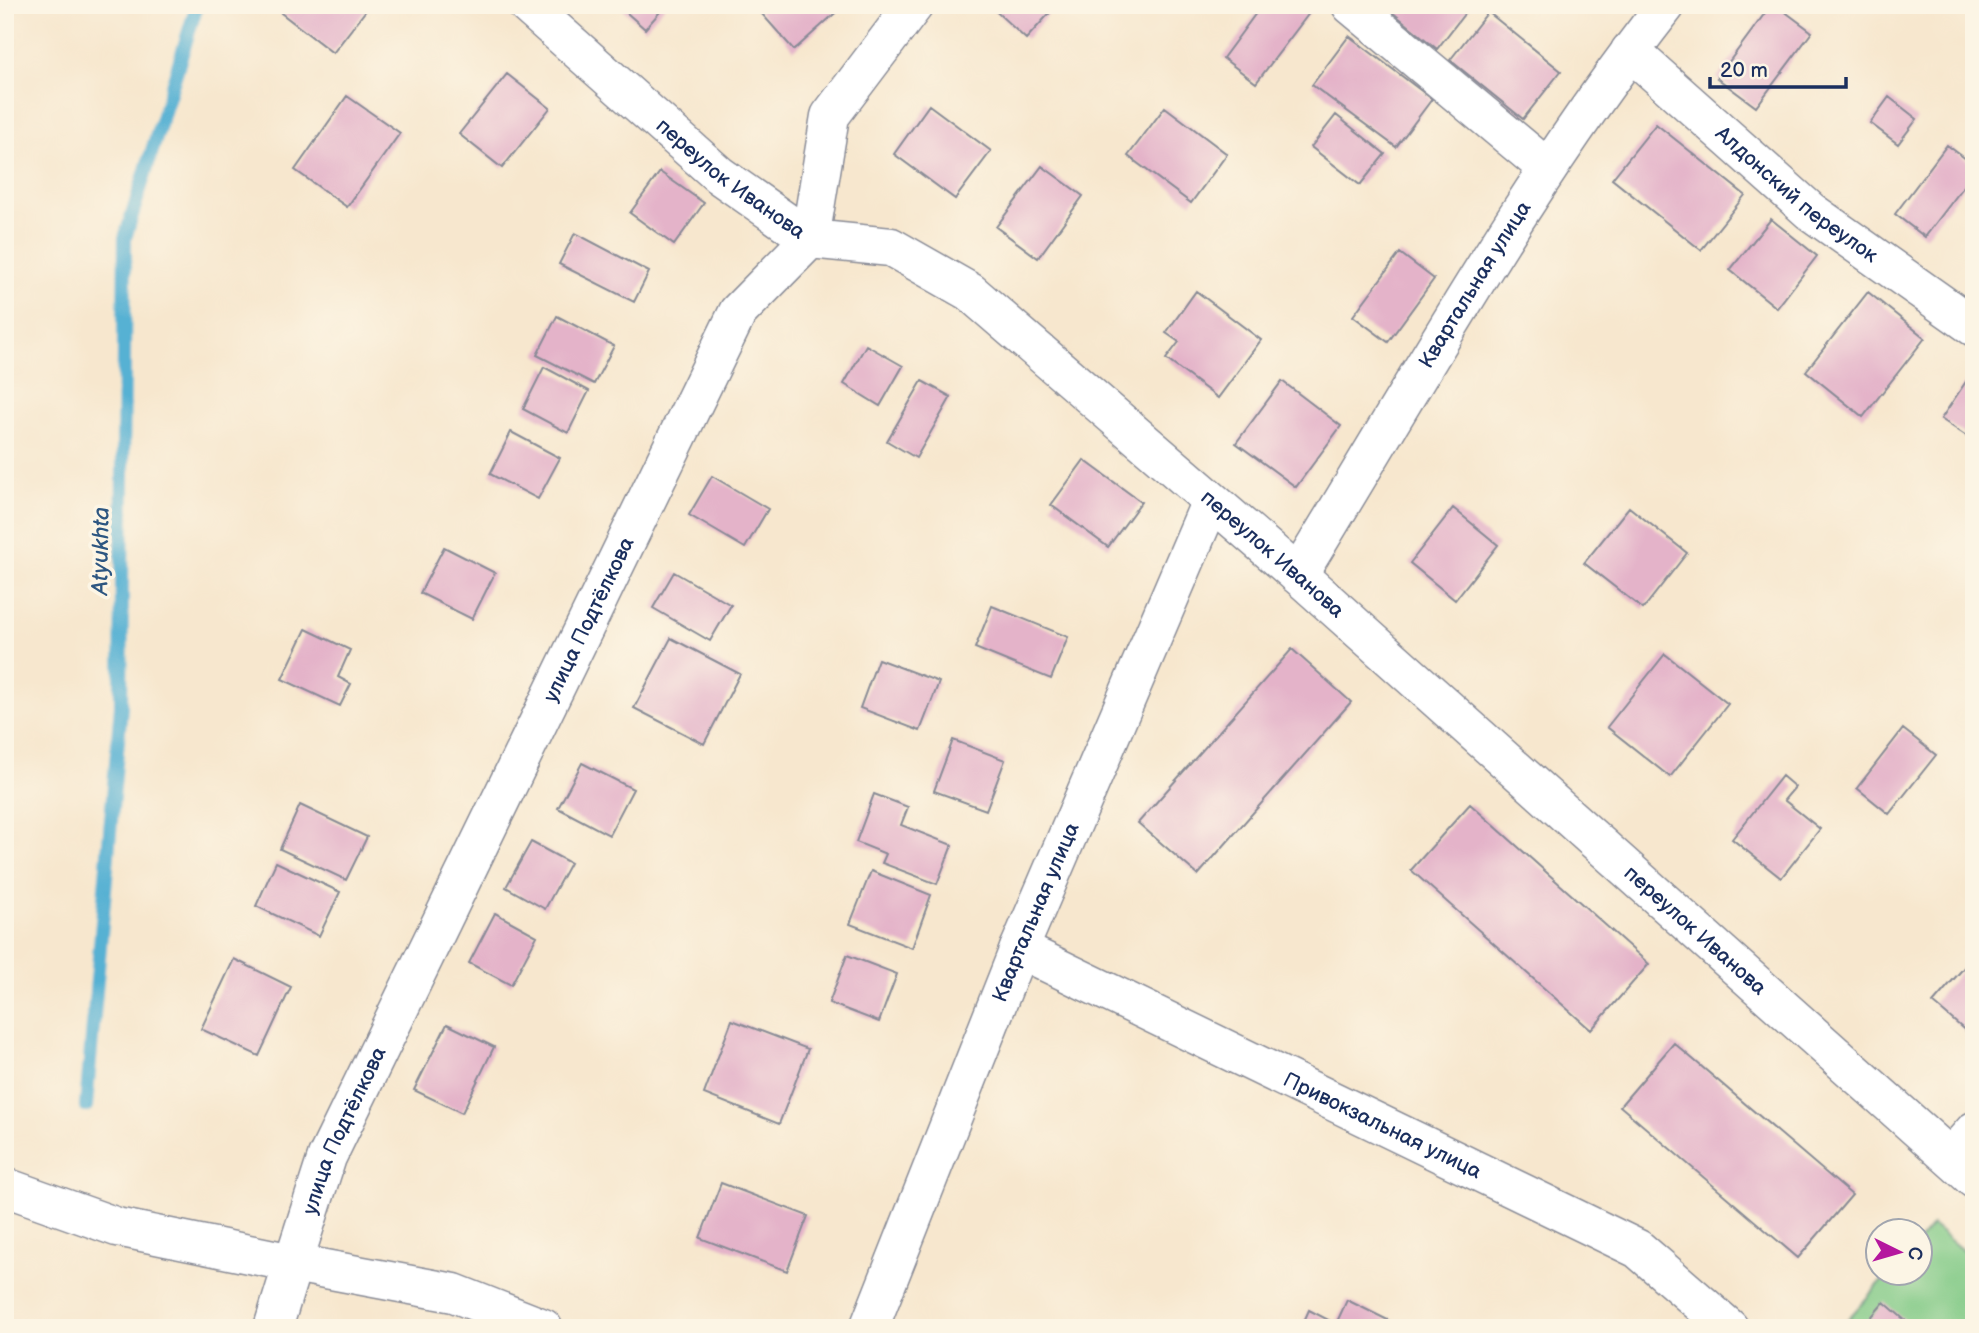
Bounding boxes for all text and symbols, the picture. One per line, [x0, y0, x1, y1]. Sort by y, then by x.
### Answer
scale bar [1710, 46, 1846, 90]
text: 20 m [1720, 58, 1768, 83]
street label: переулок Иванова [651, 113, 810, 245]
street label: Алдонский переулок [1709, 120, 1883, 268]
street label: Квартальная улица [1414, 196, 1537, 373]
street label: переулок Иванова [1196, 485, 1350, 624]
water label: Atyukhta [86, 507, 116, 596]
street label: улица Подтёлкова [538, 532, 640, 706]
street label: Квартальная улица [987, 818, 1085, 1006]
street label: переулок Иванова [1619, 860, 1772, 1001]
street label: улица Подтёлкова [297, 1042, 392, 1218]
street label: Привокзальная улица [1279, 1067, 1486, 1184]
north arrow [1864, 1218, 1934, 1288]
text: С [1902, 1246, 1926, 1261]

